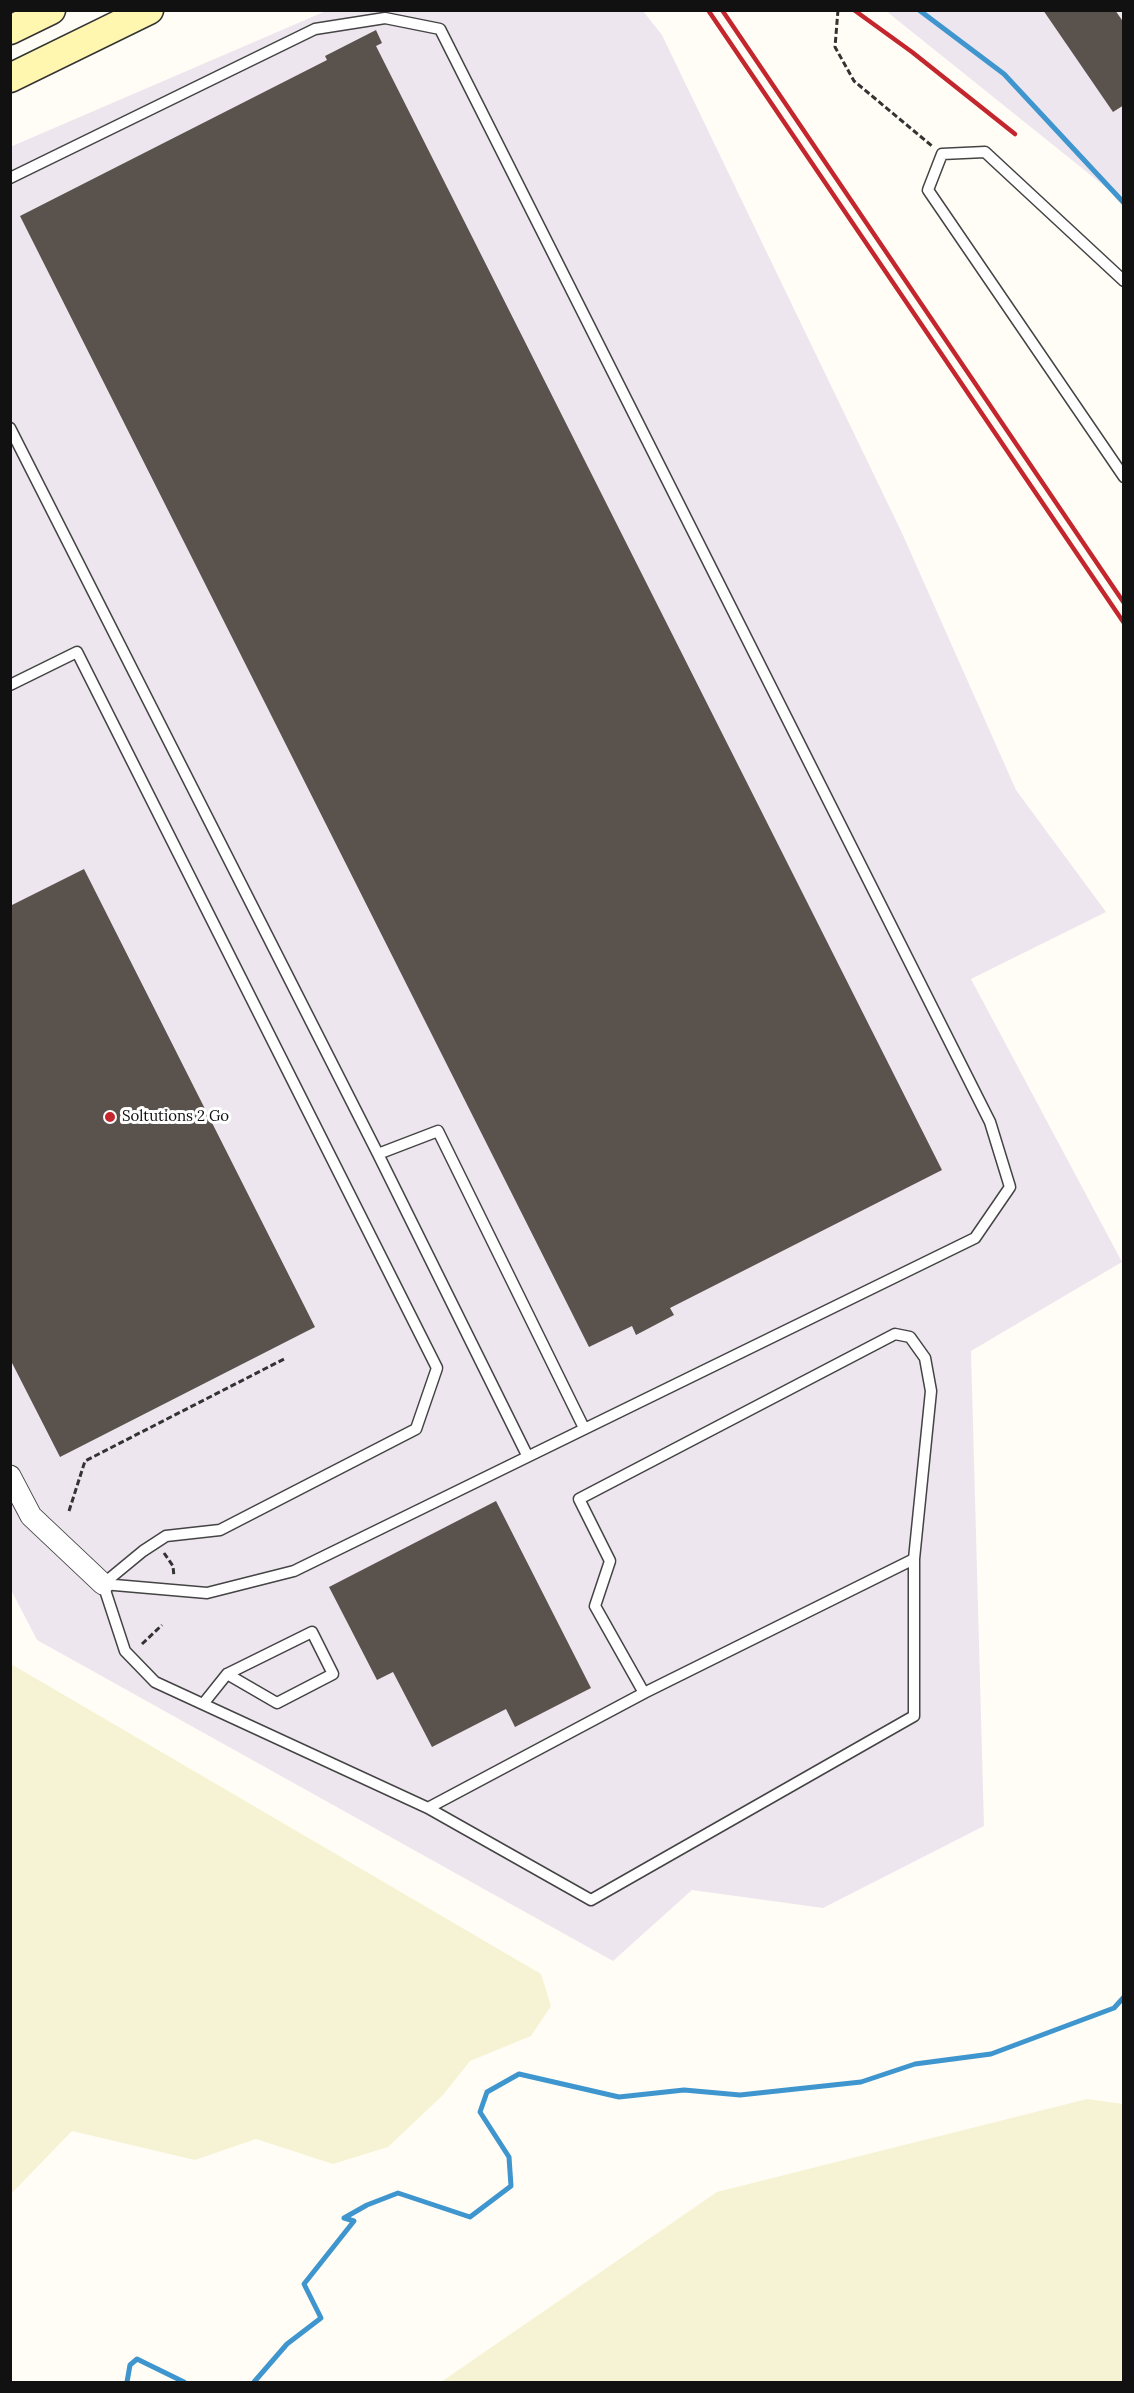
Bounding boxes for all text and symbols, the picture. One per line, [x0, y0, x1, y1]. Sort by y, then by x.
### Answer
place label: Soltutions 2 Go [122, 1108, 229, 1126]
marker: Soltutions 2 Go [103, 1110, 117, 1124]

